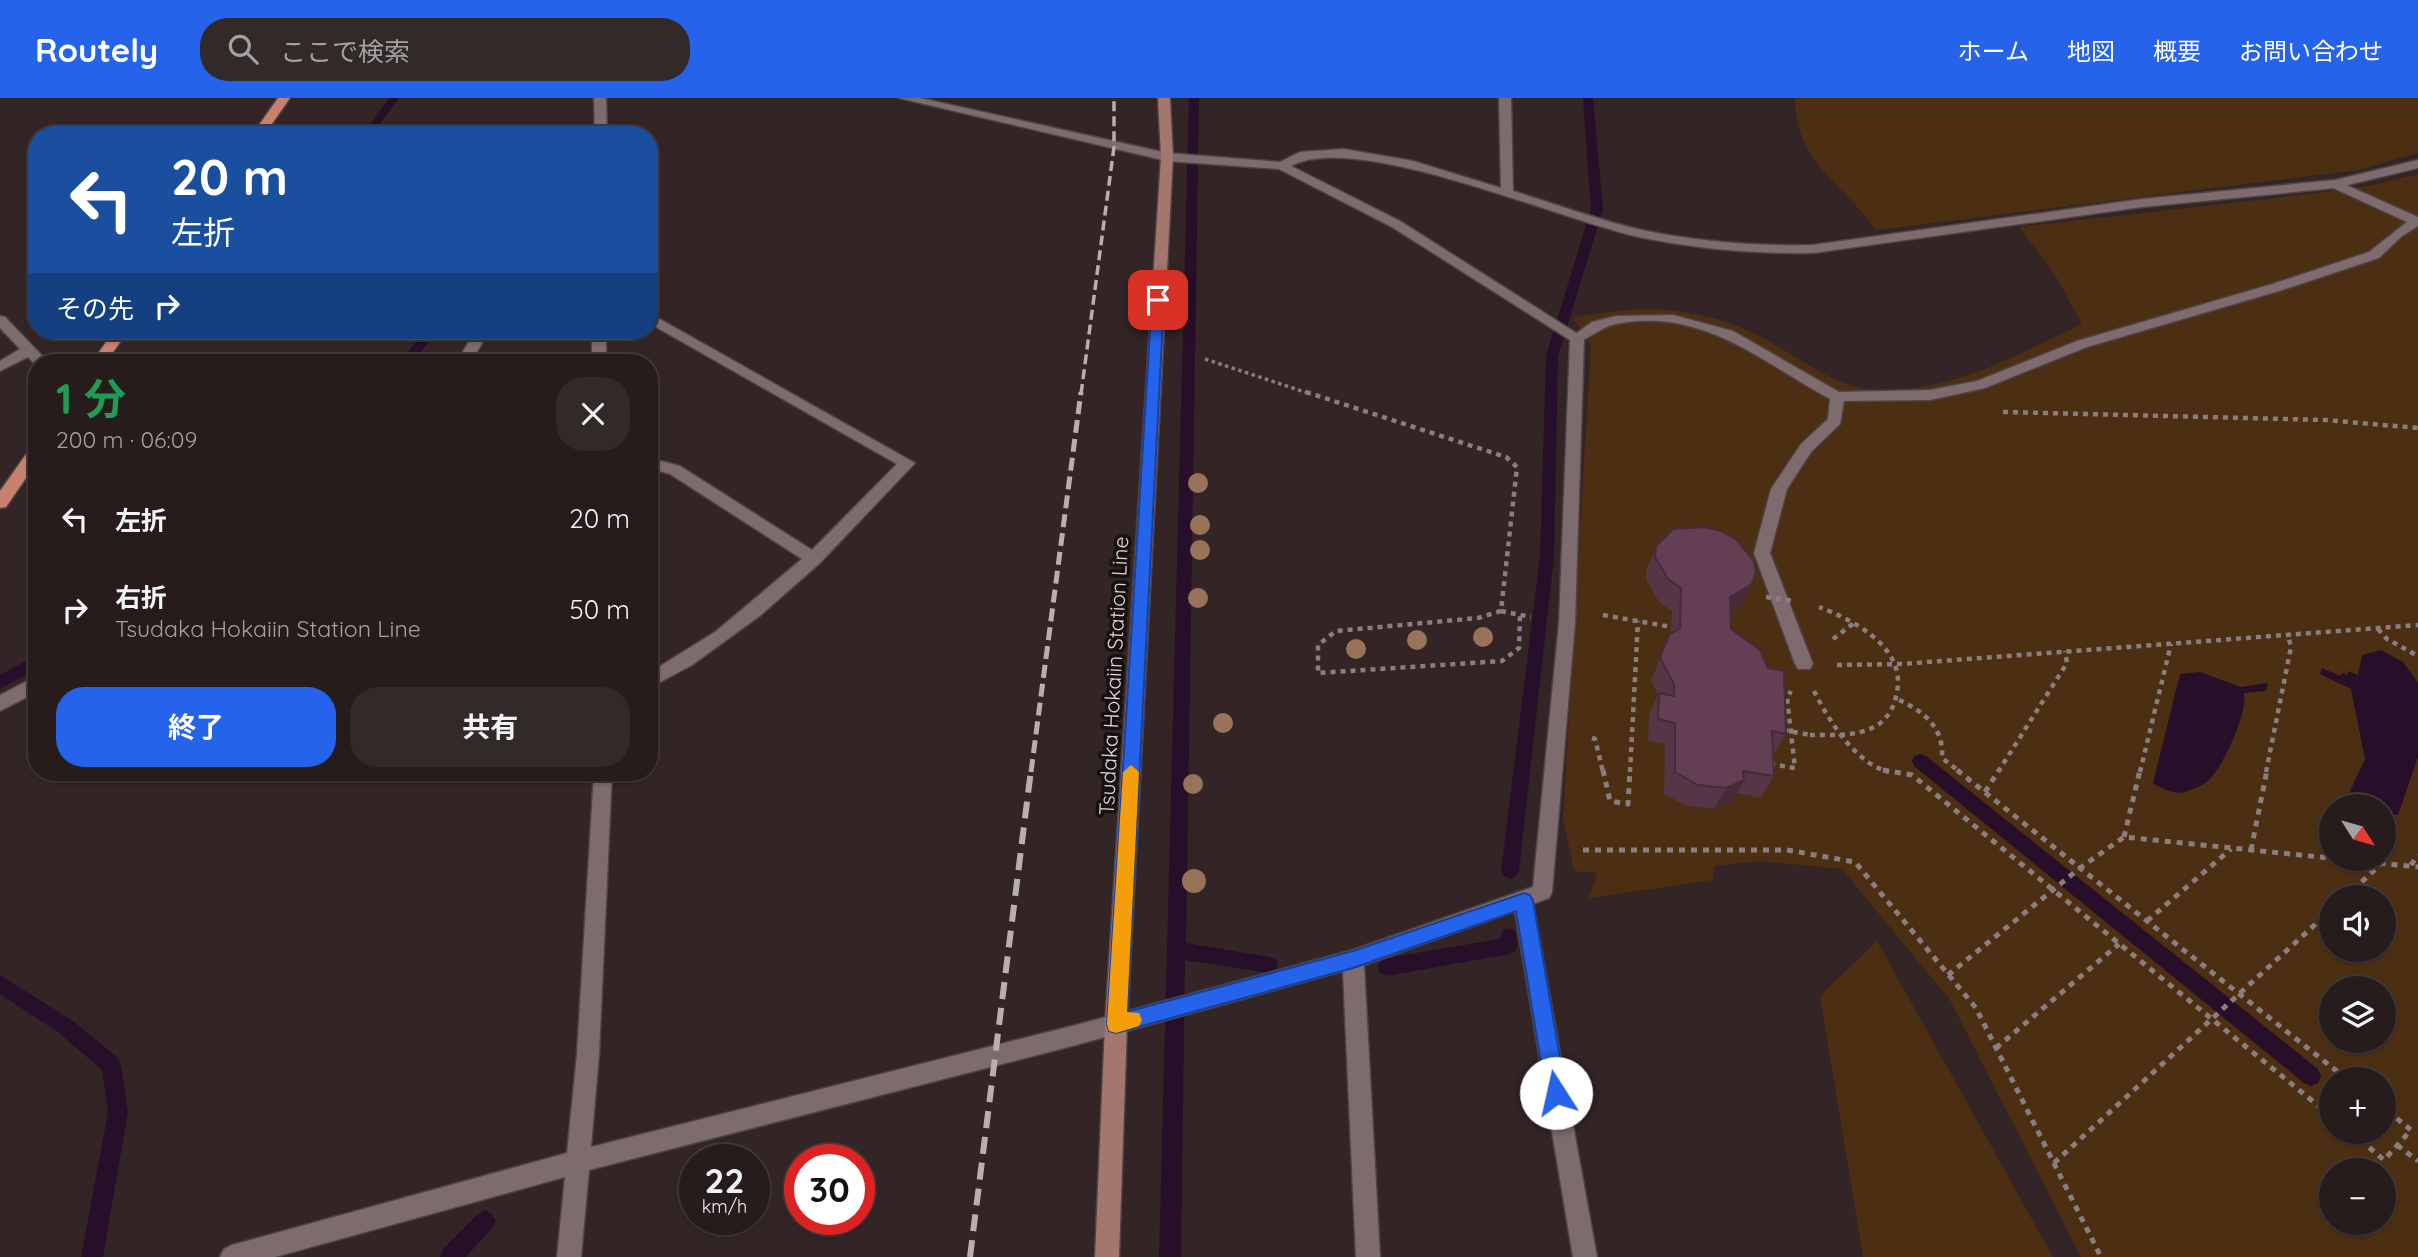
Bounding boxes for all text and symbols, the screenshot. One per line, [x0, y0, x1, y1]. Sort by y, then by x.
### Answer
search box [200, 18, 690, 81]
text: Routely [35, 29, 158, 70]
icon: search [224, 30, 262, 68]
text: ここで検索 [280, 35, 410, 68]
text: ホーム [1958, 36, 2029, 66]
text: 地図 [2067, 36, 2115, 66]
text: 概要 [2153, 36, 2201, 66]
text: お問い合わせ [2239, 36, 2383, 66]
text: 20 m [171, 146, 288, 207]
icon: left [56, 154, 147, 245]
text: 左折 [171, 212, 235, 252]
pin [1128, 270, 1188, 330]
icon: arrive [1139, 281, 1177, 319]
icon: right [148, 287, 186, 325]
text: その先 [56, 292, 134, 325]
text: 1 分 [56, 372, 126, 425]
button: close [556, 377, 630, 451]
text: 200 m · 06:09 [56, 425, 197, 454]
icon: left [56, 500, 94, 538]
text: 20 m [569, 502, 630, 535]
text: 左折 [115, 504, 167, 537]
street label: Tsudaka Hokaiin Station Line [1093, 536, 1133, 816]
text: 右折 [115, 581, 167, 614]
icon: right [56, 591, 94, 629]
text: 50 m [570, 593, 630, 626]
text: Tsudaka Hokaiin Station Line [115, 614, 421, 643]
button: 終了 [56, 687, 336, 767]
button: 共有 [350, 687, 630, 767]
north arrow [2319, 794, 2396, 872]
map controls [2319, 794, 2396, 1235]
button: sound [2319, 885, 2396, 962]
button: layers [2319, 976, 2396, 1053]
position arrow [1519, 1056, 1593, 1130]
button: + [2319, 1067, 2396, 1144]
speed limit sign: 30 [784, 1144, 875, 1235]
text: 22 [705, 1158, 744, 1202]
button: − [2319, 1158, 2396, 1235]
text: km/h [702, 1195, 747, 1218]

